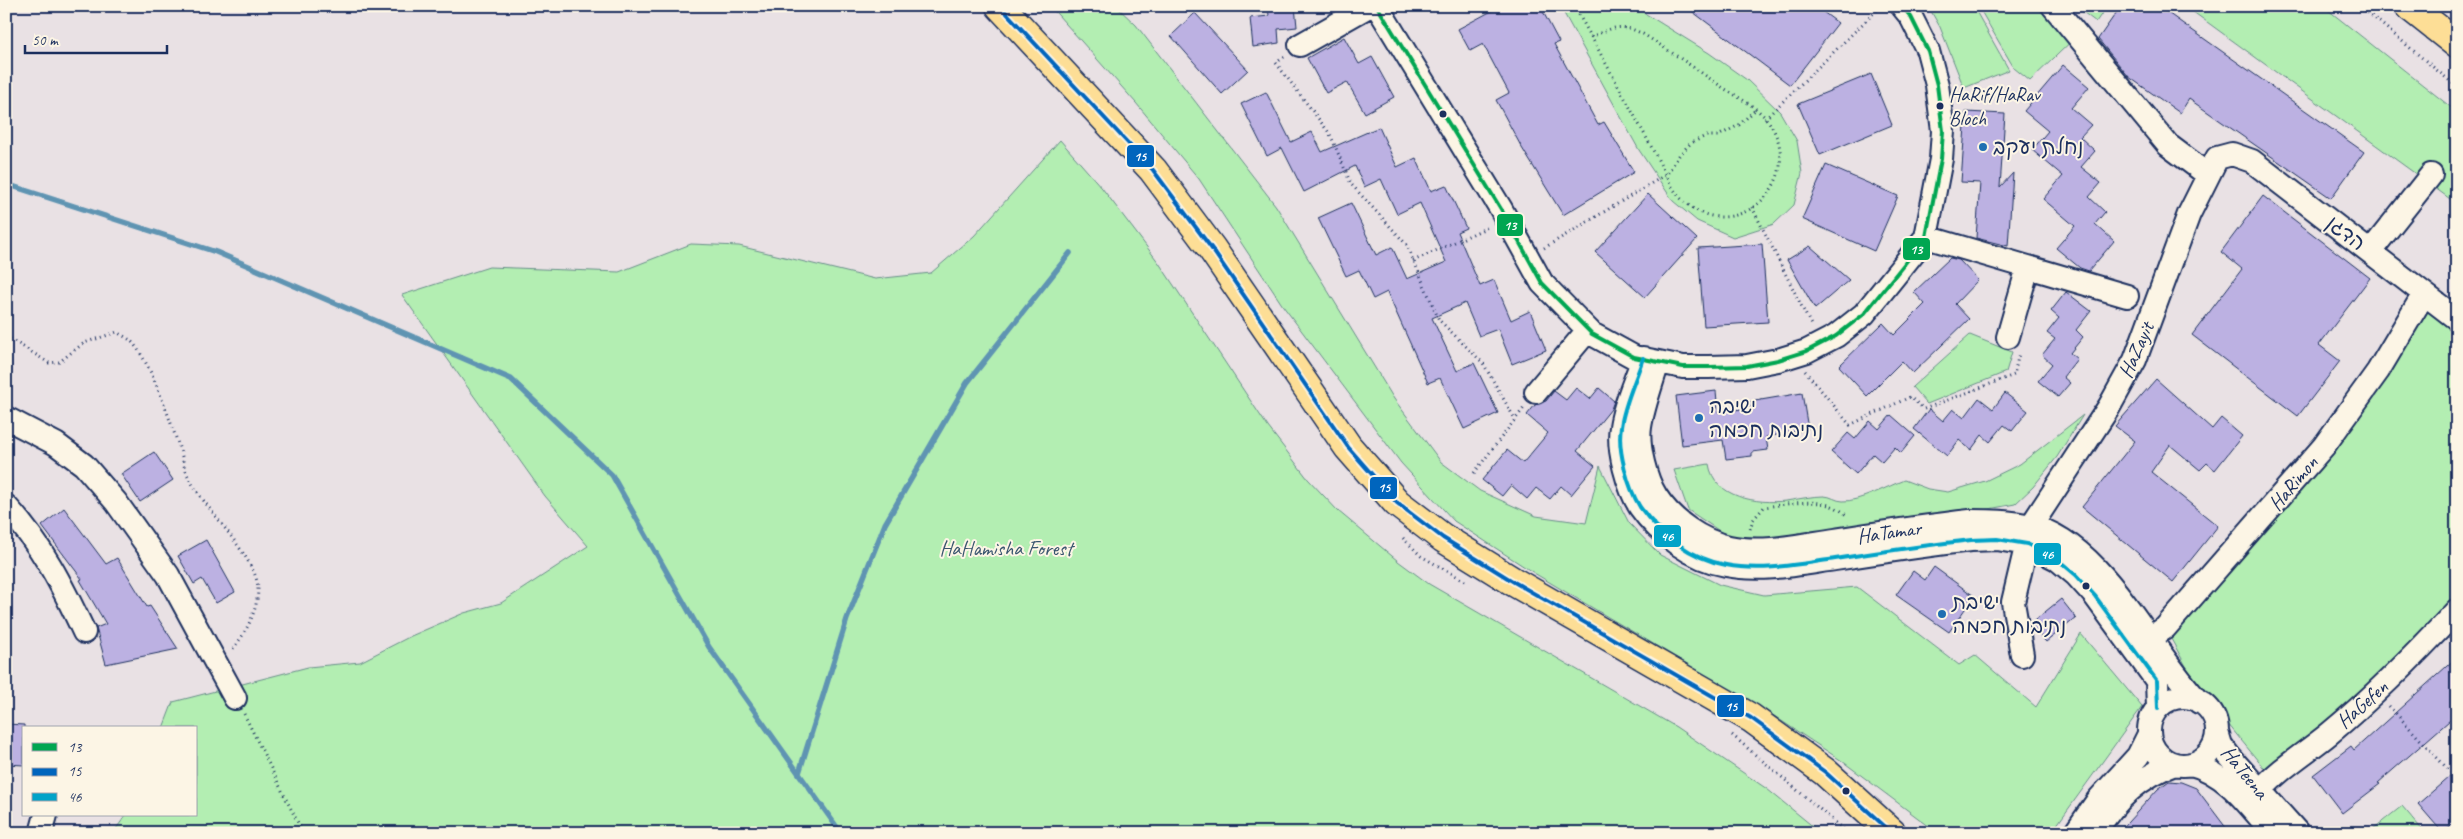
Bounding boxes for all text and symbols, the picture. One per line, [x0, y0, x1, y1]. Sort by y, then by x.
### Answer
scale bar [25, 22, 168, 54]
text: 50 m [32, 31, 59, 50]
place label: HaRif/HaRav Bloch [1949, 82, 2042, 131]
marker: HaRif/HaRav Bloch [1935, 101, 1945, 111]
unlabelled marker [1438, 109, 1448, 119]
place label: נחלת יעקב [1993, 134, 2084, 160]
marker: נחלת יעקב [1977, 141, 1989, 153]
line badge: 15 [1126, 144, 1155, 168]
text: 15 [1134, 148, 1148, 165]
street label: הדגן [2321, 210, 2371, 256]
line badge: 13 [1496, 213, 1524, 237]
text: 13 [1504, 217, 1518, 234]
line badge: 13 [1902, 237, 1931, 261]
text: 13 [1910, 241, 1924, 258]
street label: HaZayit [2112, 316, 2161, 382]
place label: ישיבה נתיבות חכמה [1709, 393, 1823, 443]
marker: ישיבה נתיבות חכמה [1693, 412, 1705, 424]
street label: HaRimon [2262, 450, 2324, 516]
line badge: 15 [1369, 476, 1398, 500]
text: 15 [1378, 479, 1392, 496]
street label: HaTamar [1855, 514, 1924, 549]
line badge: 46 [1653, 524, 1682, 548]
text: 46 [1661, 528, 1675, 545]
park label: HaHamisha Forest [940, 535, 1076, 561]
line badge: 46 [2033, 542, 2062, 566]
text: 46 [2041, 546, 2055, 563]
unlabelled marker [2081, 581, 2091, 591]
place label: ישיבת נתיבות חכמה [1951, 589, 2066, 639]
marker: ישיבת נתיבות חכמה [1936, 608, 1948, 620]
street label: HaGefen [2331, 674, 2394, 734]
line badge: 15 [1716, 694, 1745, 718]
text: 15 [1725, 698, 1739, 715]
legend [22, 726, 198, 816]
text: 13 [68, 738, 83, 757]
street label: HaTeena [2216, 740, 2276, 806]
text: 15 [68, 762, 83, 781]
unlabelled marker [1841, 786, 1851, 796]
text: 46 [68, 788, 83, 807]

